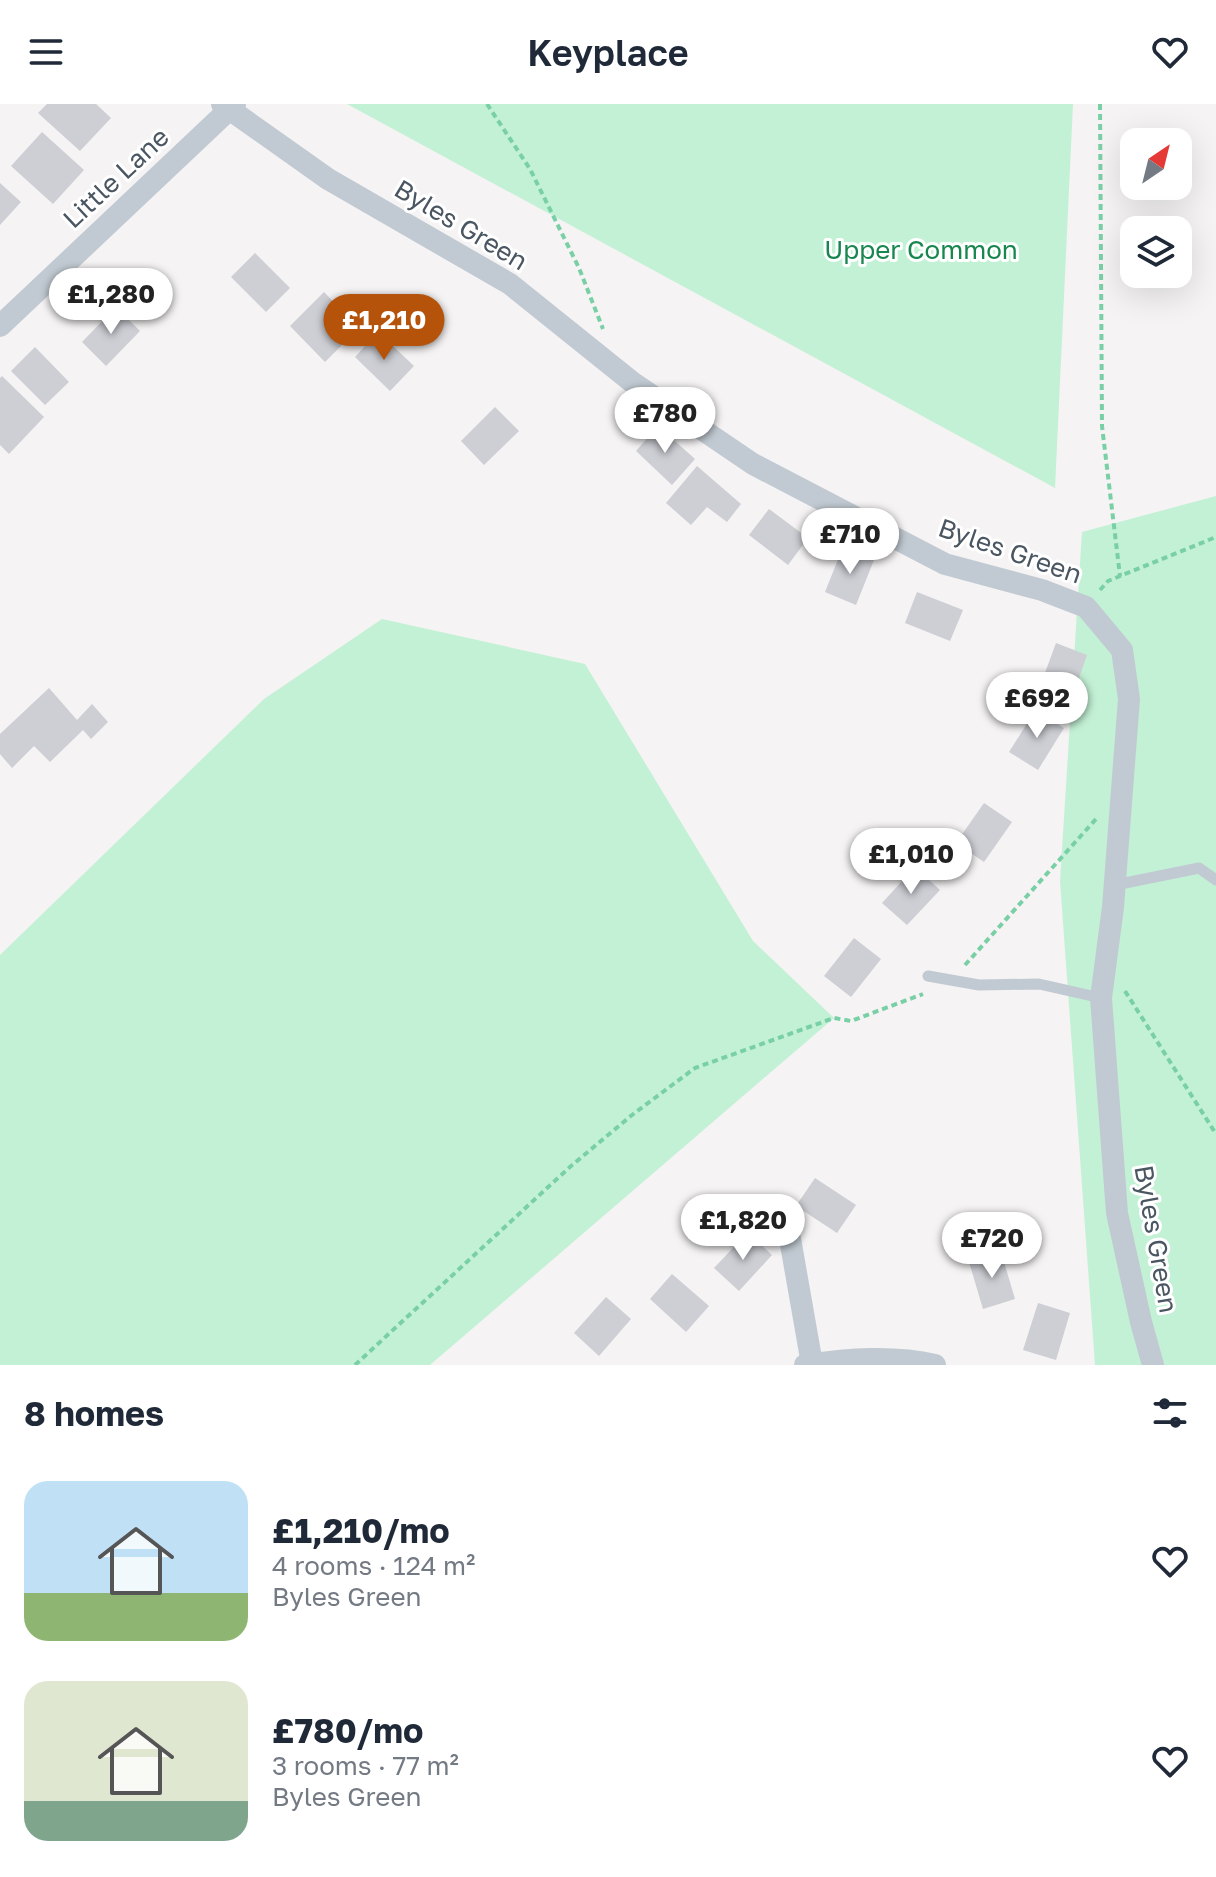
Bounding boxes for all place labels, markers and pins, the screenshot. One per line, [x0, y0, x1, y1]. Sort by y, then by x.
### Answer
pin: £1,280 [46, 268, 176, 336]
pin: £1,210 [319, 294, 449, 362]
pin: £780 [618, 387, 712, 455]
pin: £710 [803, 508, 897, 576]
pin: £692 [990, 672, 1084, 740]
pin: £1,010 [846, 828, 976, 896]
pin: £1,820 [678, 1194, 808, 1262]
pin: £720 [945, 1212, 1039, 1280]

